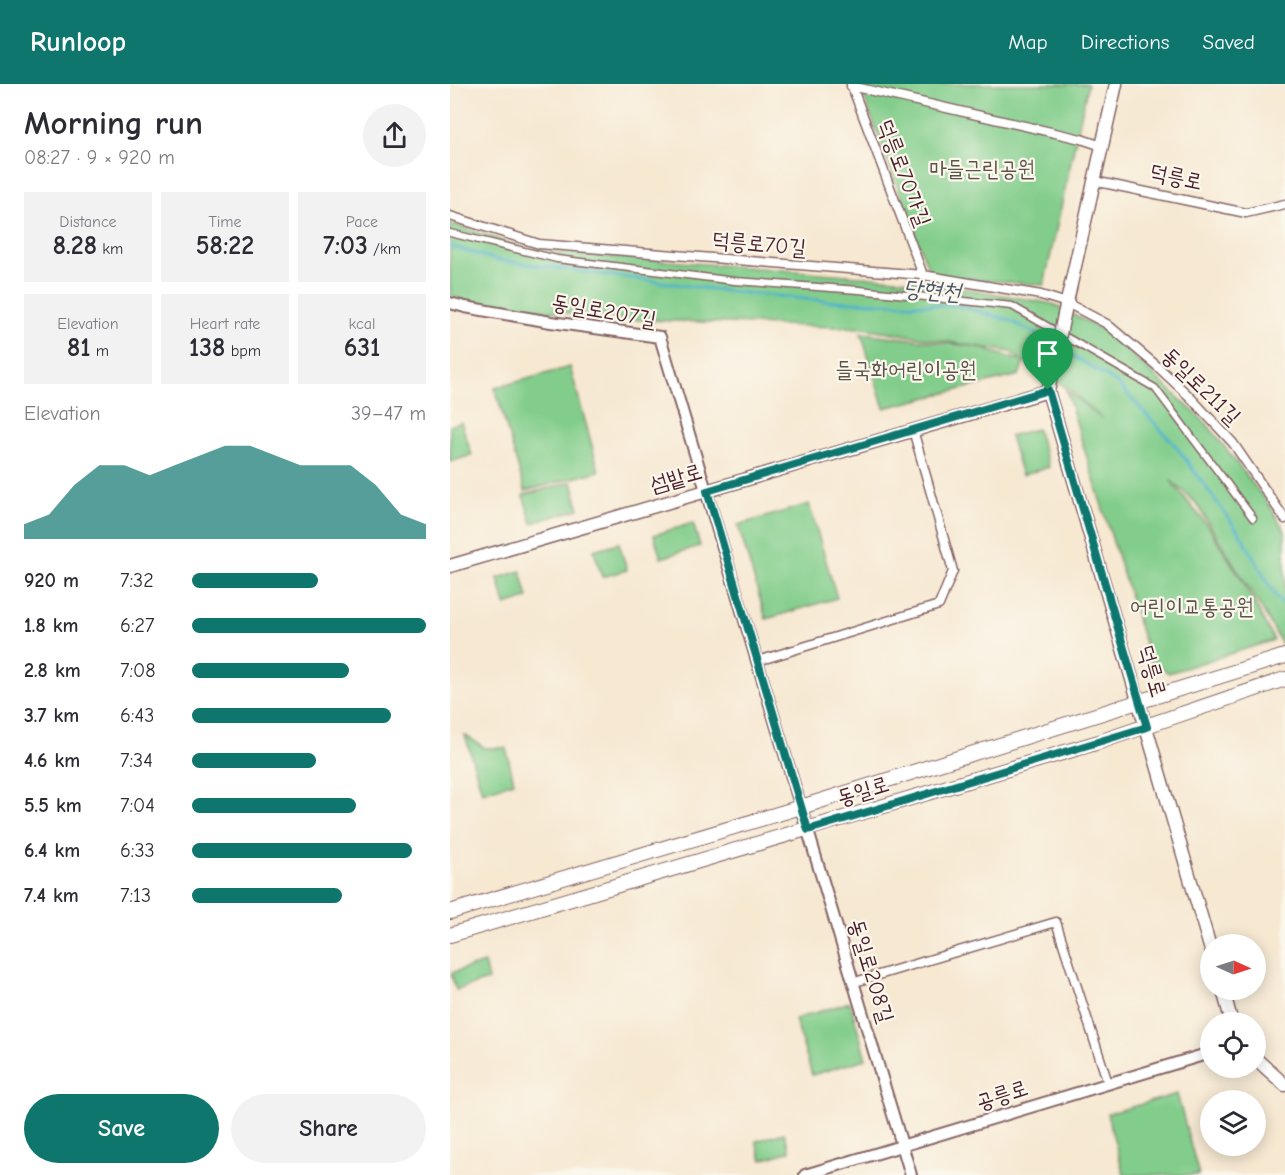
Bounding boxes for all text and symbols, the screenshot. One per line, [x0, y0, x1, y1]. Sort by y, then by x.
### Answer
text: Runloop [30, 26, 126, 58]
text: Map [1008, 30, 1048, 54]
text: Directions [1081, 30, 1170, 54]
text: Saved [1203, 30, 1255, 54]
text: Morning run [24, 104, 203, 142]
button: share [363, 104, 426, 167]
street label: 덕릉로70가길 [872, 116, 936, 230]
text: 08:27 · 9 × 920 m [24, 146, 175, 169]
park label: 마들근린공원 [929, 156, 1035, 182]
street label: 덕릉로 [1147, 159, 1205, 195]
text: Distance [59, 213, 117, 231]
text: Time [208, 213, 242, 231]
text: Pace [346, 213, 378, 231]
street label: 덕릉로70길 [711, 227, 808, 261]
text: 8.28 [53, 231, 97, 261]
text: 58:22 [196, 231, 254, 261]
text: 7:03 [323, 231, 368, 261]
text: km [97, 240, 123, 258]
text: /km [368, 240, 401, 258]
water label: 당현천 [902, 274, 965, 306]
street label: 동일로207길 [549, 289, 659, 333]
text: Elevation [57, 315, 119, 333]
text: Heart rate [190, 315, 260, 333]
text: kcal [349, 315, 375, 333]
pin [1022, 328, 1073, 390]
text: 81 [67, 333, 90, 363]
text: 138 [189, 333, 225, 363]
text: 631 [344, 333, 380, 363]
icon: arrive [1031, 337, 1064, 370]
text: m [90, 342, 109, 360]
text: bpm [225, 342, 261, 360]
street label: 동일로211길 [1156, 342, 1246, 430]
park label: 들국화어린이공원 [835, 357, 977, 383]
text: Elevation [24, 402, 101, 425]
text: 39–47 m [351, 402, 426, 425]
street label: 섬밭로 [647, 458, 705, 498]
text: 920 m [24, 569, 79, 592]
text: 7:32 [120, 569, 154, 592]
park label: 어린이교통공원 [1130, 594, 1254, 620]
text: 1.8 km [24, 614, 79, 637]
text: 6:27 [120, 614, 154, 637]
street label: 덕릉로 [1132, 642, 1172, 700]
text: 2.8 km [24, 659, 81, 682]
text: 7:08 [120, 659, 156, 682]
text: 3.7 km [24, 704, 79, 727]
text: 6:43 [120, 704, 154, 727]
text: 4.6 km [24, 749, 80, 772]
text: 7:34 [120, 749, 153, 772]
street label: 동일로 [834, 771, 892, 811]
text: 5.5 km [24, 794, 82, 817]
text: 7:04 [120, 794, 155, 817]
text: 6.4 km [24, 839, 80, 862]
text: 6:33 [120, 839, 155, 862]
text: 7.4 km [24, 884, 79, 907]
text: 7:13 [120, 884, 151, 907]
street label: 동일로208길 [843, 916, 899, 1026]
north arrow [1200, 934, 1266, 1000]
map controls [1200, 934, 1266, 1156]
button: locate [1200, 1012, 1266, 1078]
street label: 공릉로 [973, 1074, 1031, 1116]
button: layers [1200, 1090, 1266, 1156]
button: Save [24, 1094, 219, 1163]
button: Share [231, 1094, 426, 1163]

